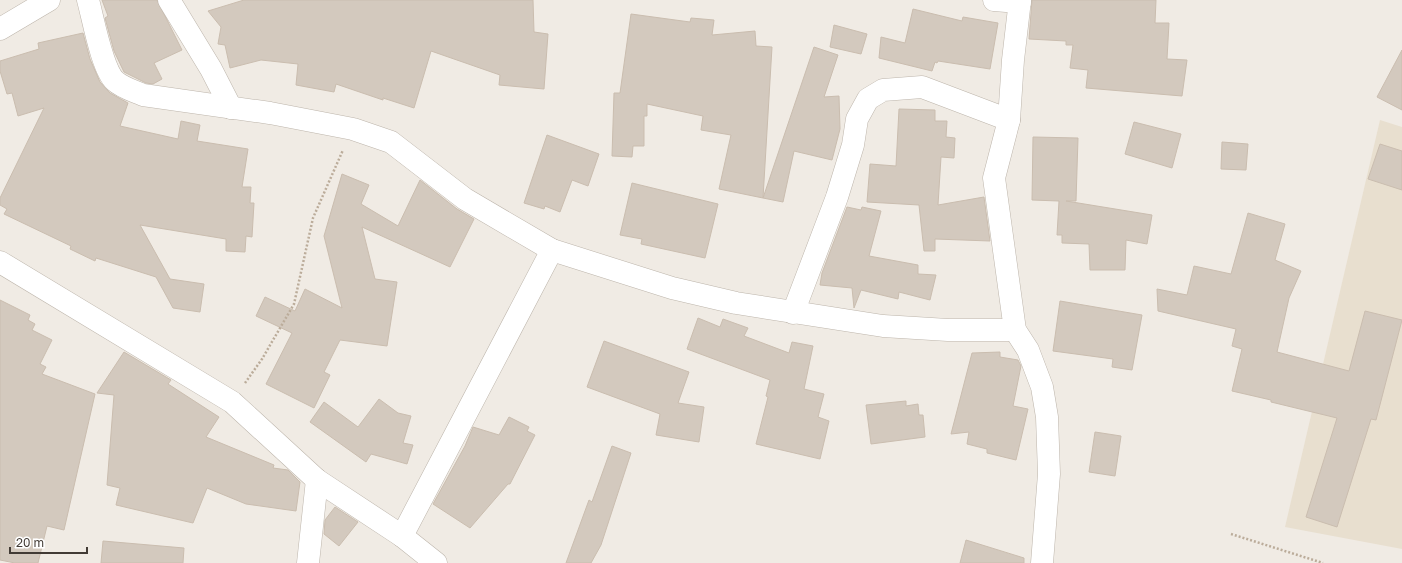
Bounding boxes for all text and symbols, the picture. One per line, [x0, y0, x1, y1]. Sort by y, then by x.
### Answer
scale bar [10, 529, 87, 555]
text: 20 m [16, 535, 44, 550]

